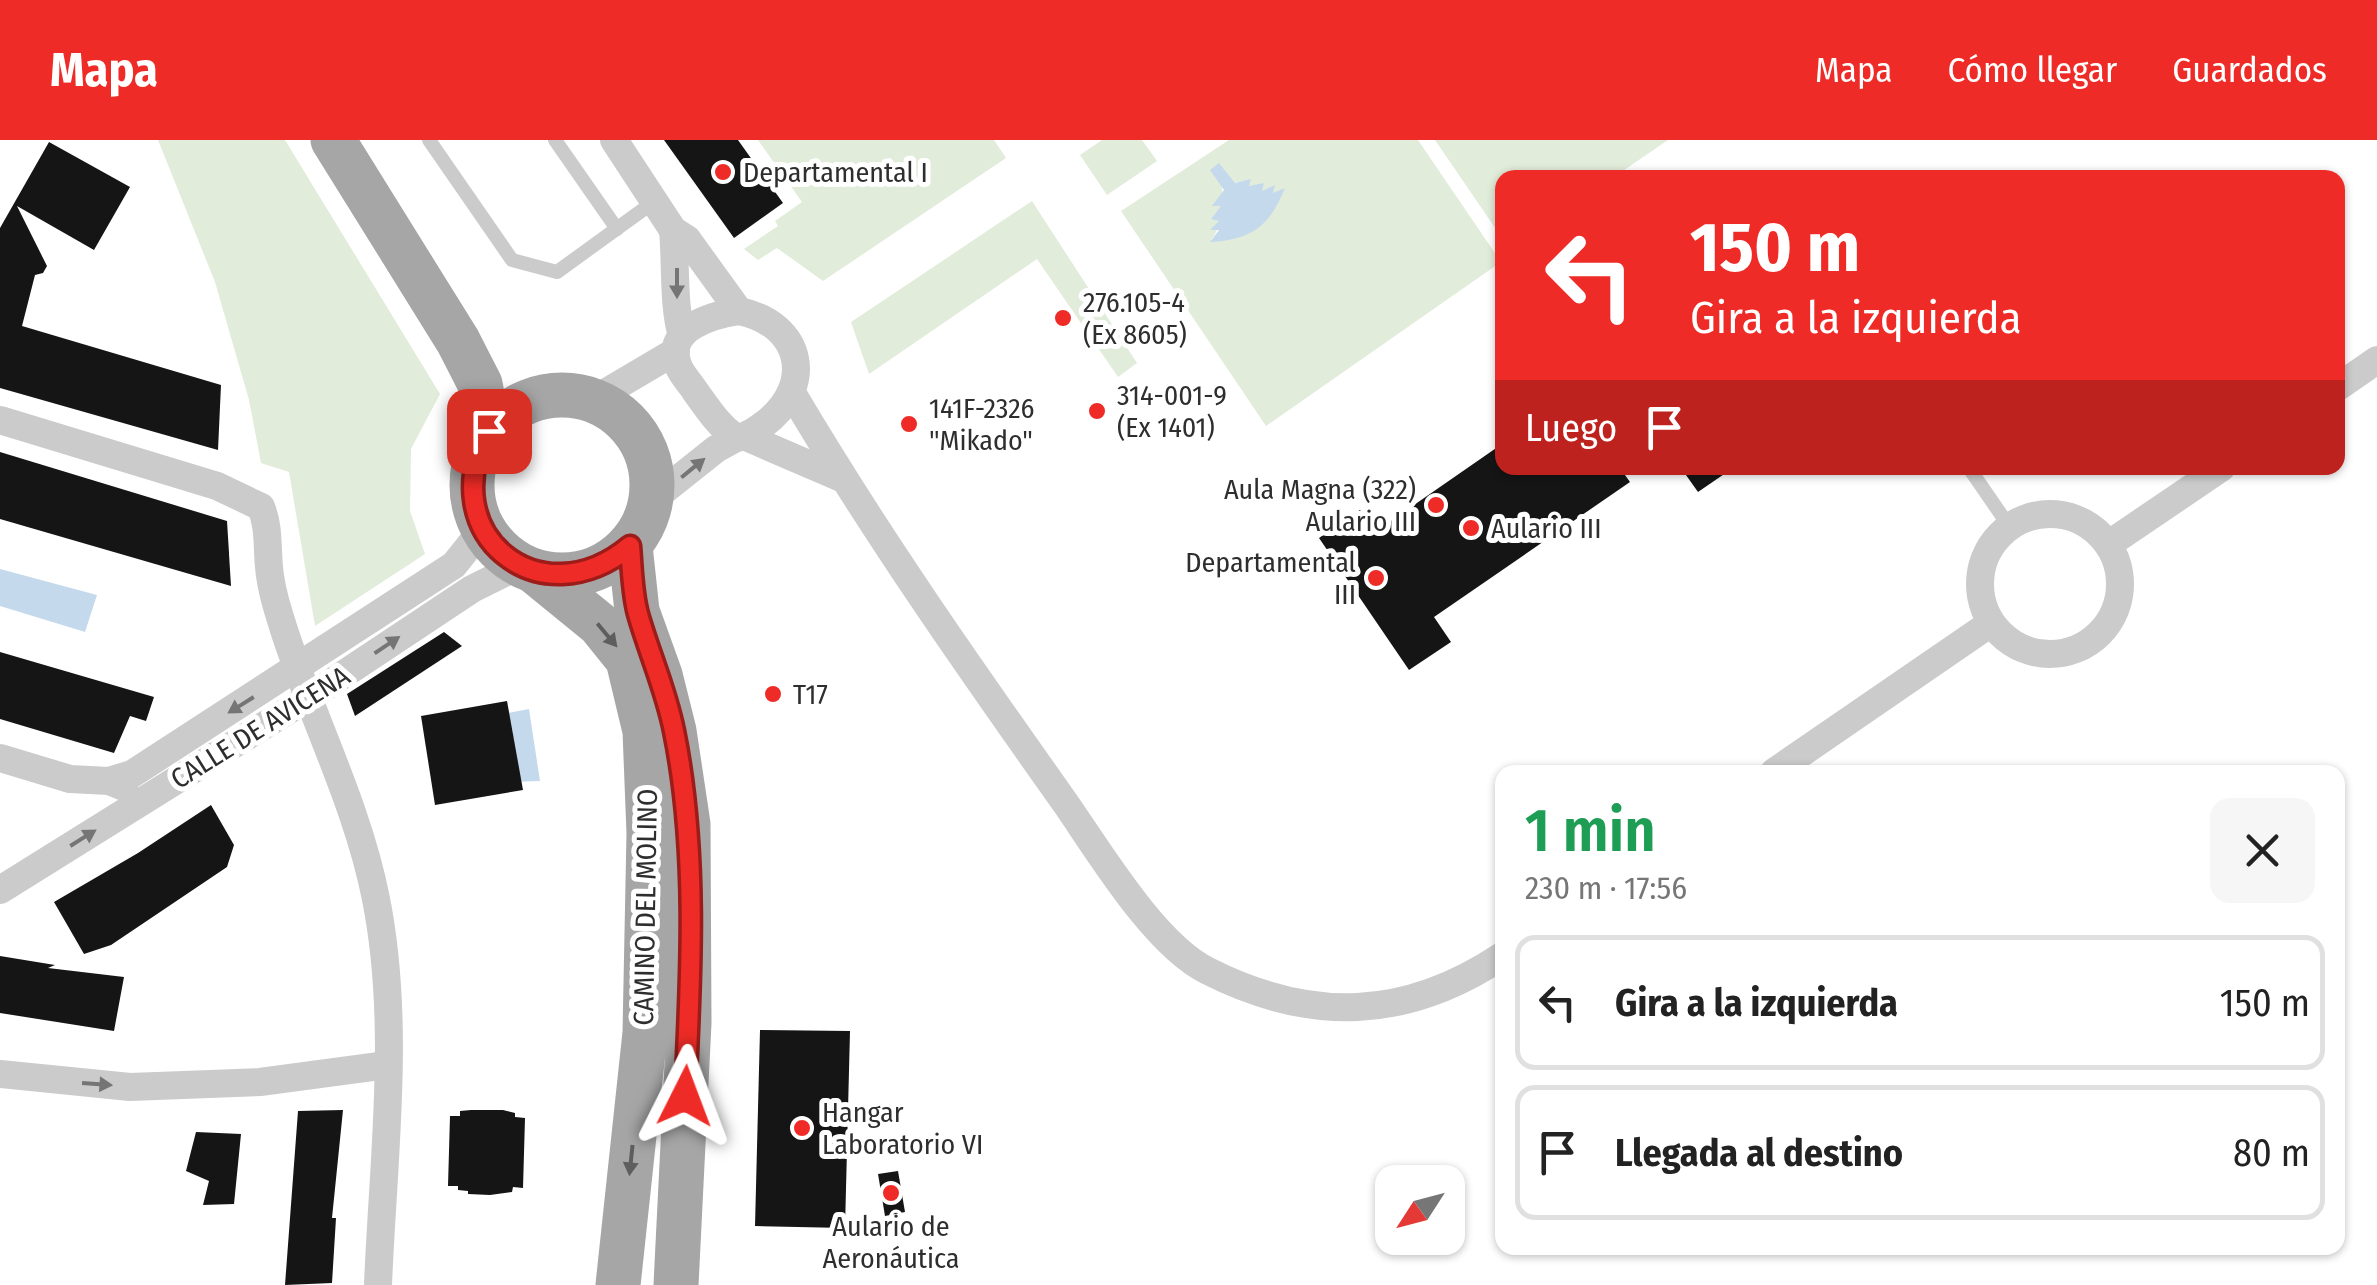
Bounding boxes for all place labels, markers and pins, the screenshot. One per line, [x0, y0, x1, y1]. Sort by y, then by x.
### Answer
place label: Departamental I [743, 156, 928, 189]
marker: Departamental I [712, 161, 734, 183]
place label: 276.105-4 (Ex 8605) [1083, 286, 1187, 351]
marker: 276.105-4 (Ex 8605) [1052, 307, 1074, 329]
place label: 314-001-9 (Ex 1401) [1117, 379, 1227, 444]
pin [447, 389, 532, 474]
place label: 141F-2326 "Mikado" [929, 392, 1034, 457]
marker: 314-001-9 (Ex 1401) [1086, 400, 1108, 422]
marker: 141F-2326 "Mikado" [898, 413, 920, 435]
place label: Aula Magna (322) Aulario III [1224, 473, 1416, 538]
marker: Aula Magna (322) Aulario III [1425, 494, 1447, 516]
place label: Aulario III [1491, 512, 1602, 545]
marker: Aulario III [1460, 517, 1482, 539]
place label: Departamental III [1185, 546, 1356, 611]
marker: Departamental III [1365, 567, 1387, 589]
place label: T17 [793, 678, 828, 711]
marker: T17 [762, 683, 784, 705]
place label: Hangar Laboratorio VI [822, 1096, 983, 1161]
marker: Hangar Laboratorio VI [791, 1117, 813, 1139]
marker: Aulario de Aeronáutica [880, 1182, 902, 1204]
place label: Aulario de Aeronáutica [822, 1210, 960, 1275]

